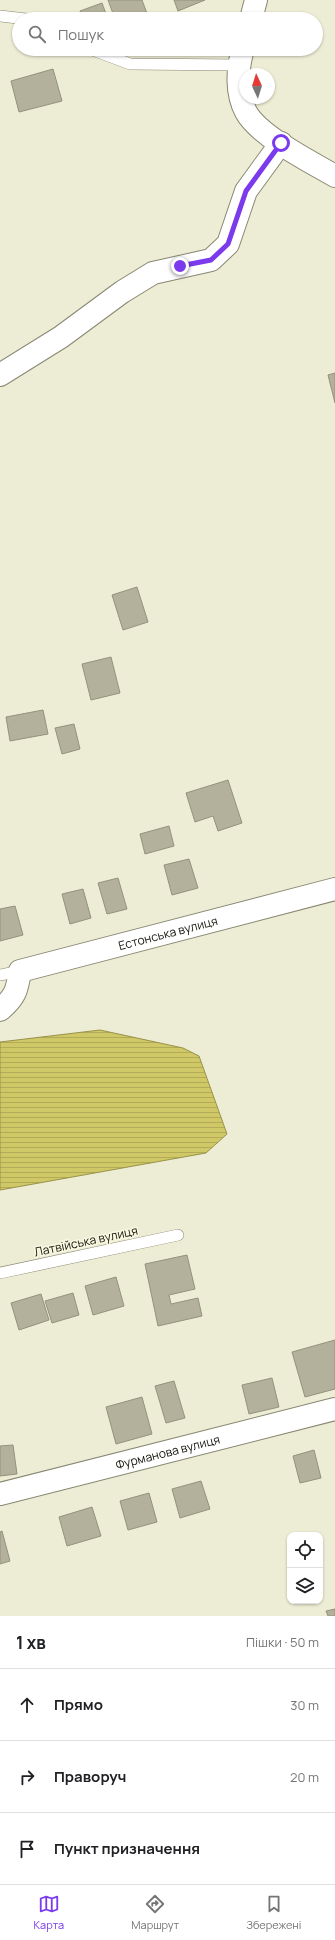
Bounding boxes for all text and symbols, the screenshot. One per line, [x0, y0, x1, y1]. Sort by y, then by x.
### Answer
search box [12, 12, 323, 56]
icon: search [26, 23, 48, 45]
text: Пошук [58, 24, 104, 45]
north arrow [239, 68, 275, 104]
route start [272, 134, 290, 152]
route end [171, 257, 189, 275]
street label: Естонська вулиця [116, 911, 219, 954]
street label: Латвiйська вулиця [33, 1222, 139, 1260]
street label: Фурманова вулиця [114, 1430, 222, 1473]
map controls [287, 1532, 323, 1604]
button: locate [287, 1532, 323, 1568]
button: layers [287, 1568, 323, 1604]
text: 1 хв [16, 1631, 46, 1654]
text: Пішки · 50 m [246, 1633, 319, 1651]
icon: ahead [16, 1694, 38, 1716]
text: Прямо [54, 1694, 103, 1715]
text: 30 m [290, 1696, 319, 1714]
icon: right [16, 1766, 38, 1788]
text: Праворуч [54, 1766, 126, 1787]
text: 20 m [290, 1768, 319, 1786]
icon: arrive [16, 1838, 38, 1860]
text: Пункт призначення [54, 1838, 200, 1859]
tab: Карта [34, 1893, 64, 1932]
tab: Маршрут [131, 1893, 179, 1932]
tab: Збережені [246, 1893, 301, 1932]

